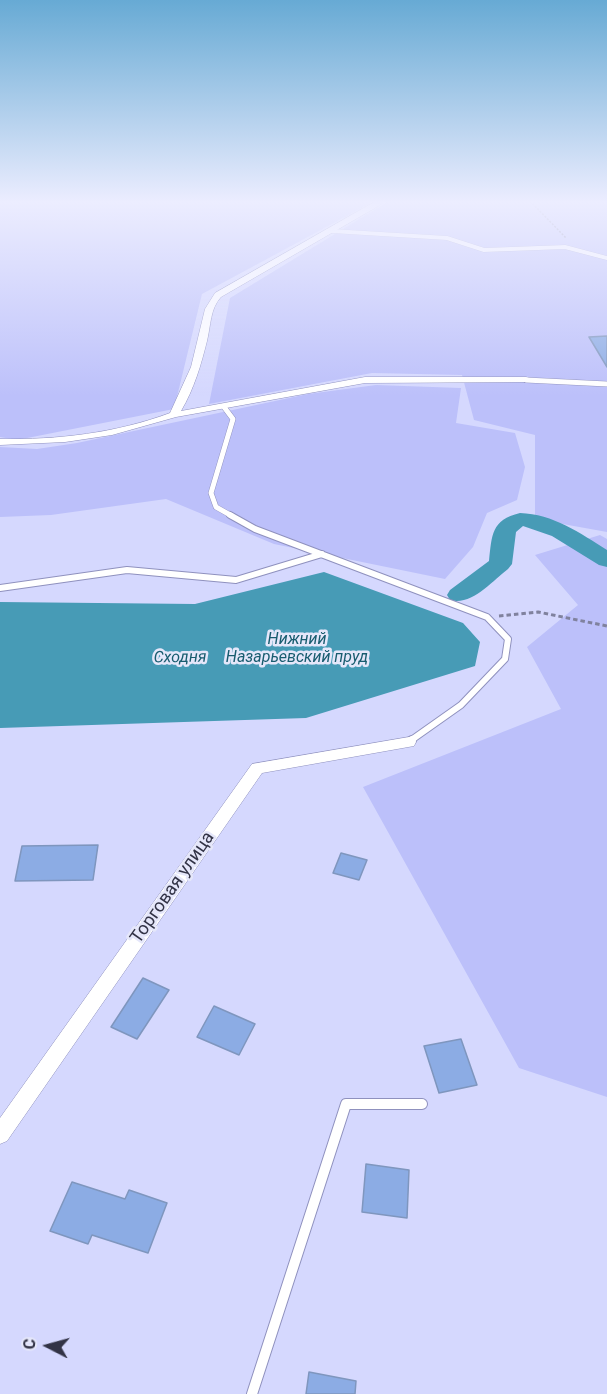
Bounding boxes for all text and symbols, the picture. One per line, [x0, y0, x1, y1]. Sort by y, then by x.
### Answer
water label: Нижний Назарьевский пруд [226, 630, 368, 668]
water label: Сходня [153, 648, 207, 668]
street label: Торговая улица [126, 828, 220, 948]
north arrow [18, 1316, 78, 1376]
text: С [20, 1338, 40, 1350]

